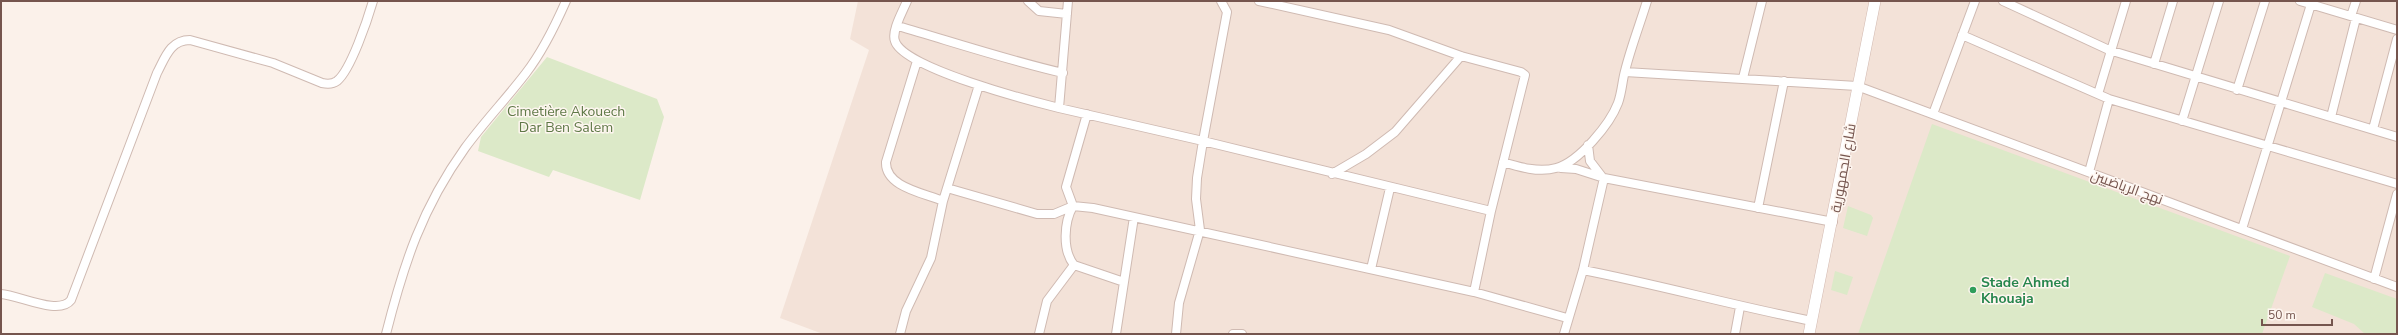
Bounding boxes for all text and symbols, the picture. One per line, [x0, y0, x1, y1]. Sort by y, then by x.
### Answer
park label: Cimetière Akouech Dar Ben Salem [507, 102, 625, 137]
street label: شارع الجمهورية [1826, 122, 1861, 214]
street label: نهج الرياضيين [2088, 166, 2166, 209]
place label: Stade Ahmed Khouaja [1981, 273, 2069, 308]
marker: Stade Ahmed Khouaja [1968, 285, 1978, 295]
scale bar [2262, 301, 2332, 327]
text: 50 m [2268, 307, 2296, 323]

